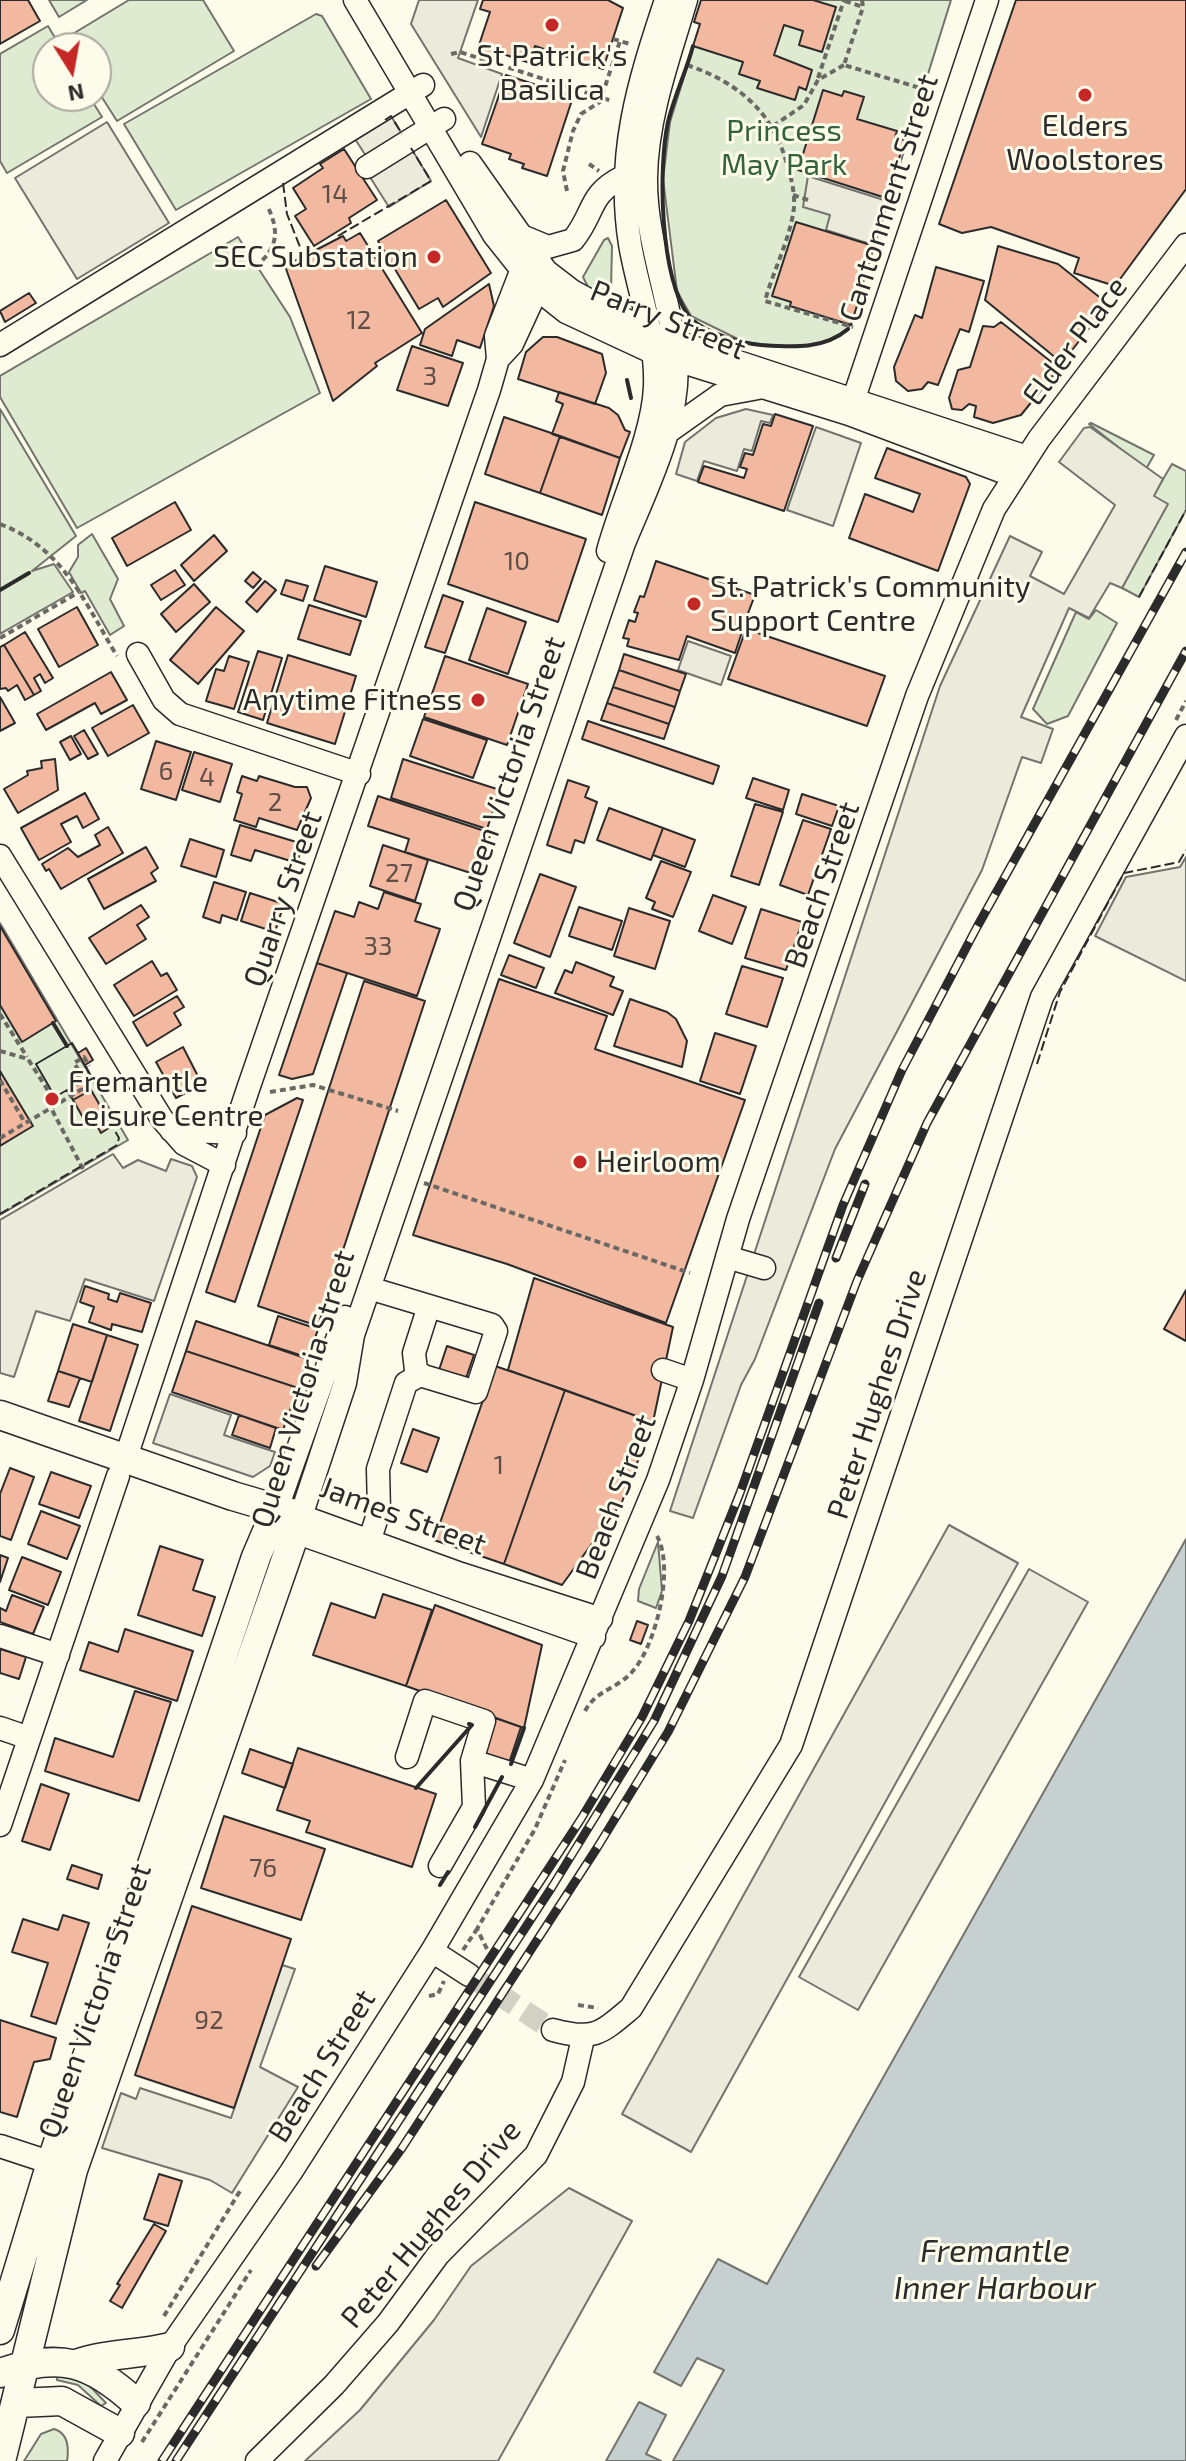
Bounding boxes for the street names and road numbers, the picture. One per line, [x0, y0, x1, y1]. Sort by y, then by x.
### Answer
street label: Cantonment Street [832, 70, 946, 326]
street label: Elder Place [1015, 270, 1135, 412]
street label: Parry Street [585, 273, 751, 367]
street label: Queen Victoria Street [445, 632, 573, 916]
street label: Beach Street [777, 797, 867, 973]
street label: Quarry Street [236, 806, 330, 992]
street label: Queen Victoria Street [244, 1246, 362, 1532]
street label: Peter Hughes Drive [820, 1265, 934, 1523]
street label: Beach Street [568, 1410, 664, 1584]
street label: James Street [315, 1469, 491, 1563]
street label: Queen Victoria Street [31, 1859, 159, 2143]
street label: Beach Street [261, 1983, 383, 2149]
street label: Peter Hughes Drive [334, 2113, 528, 2335]

